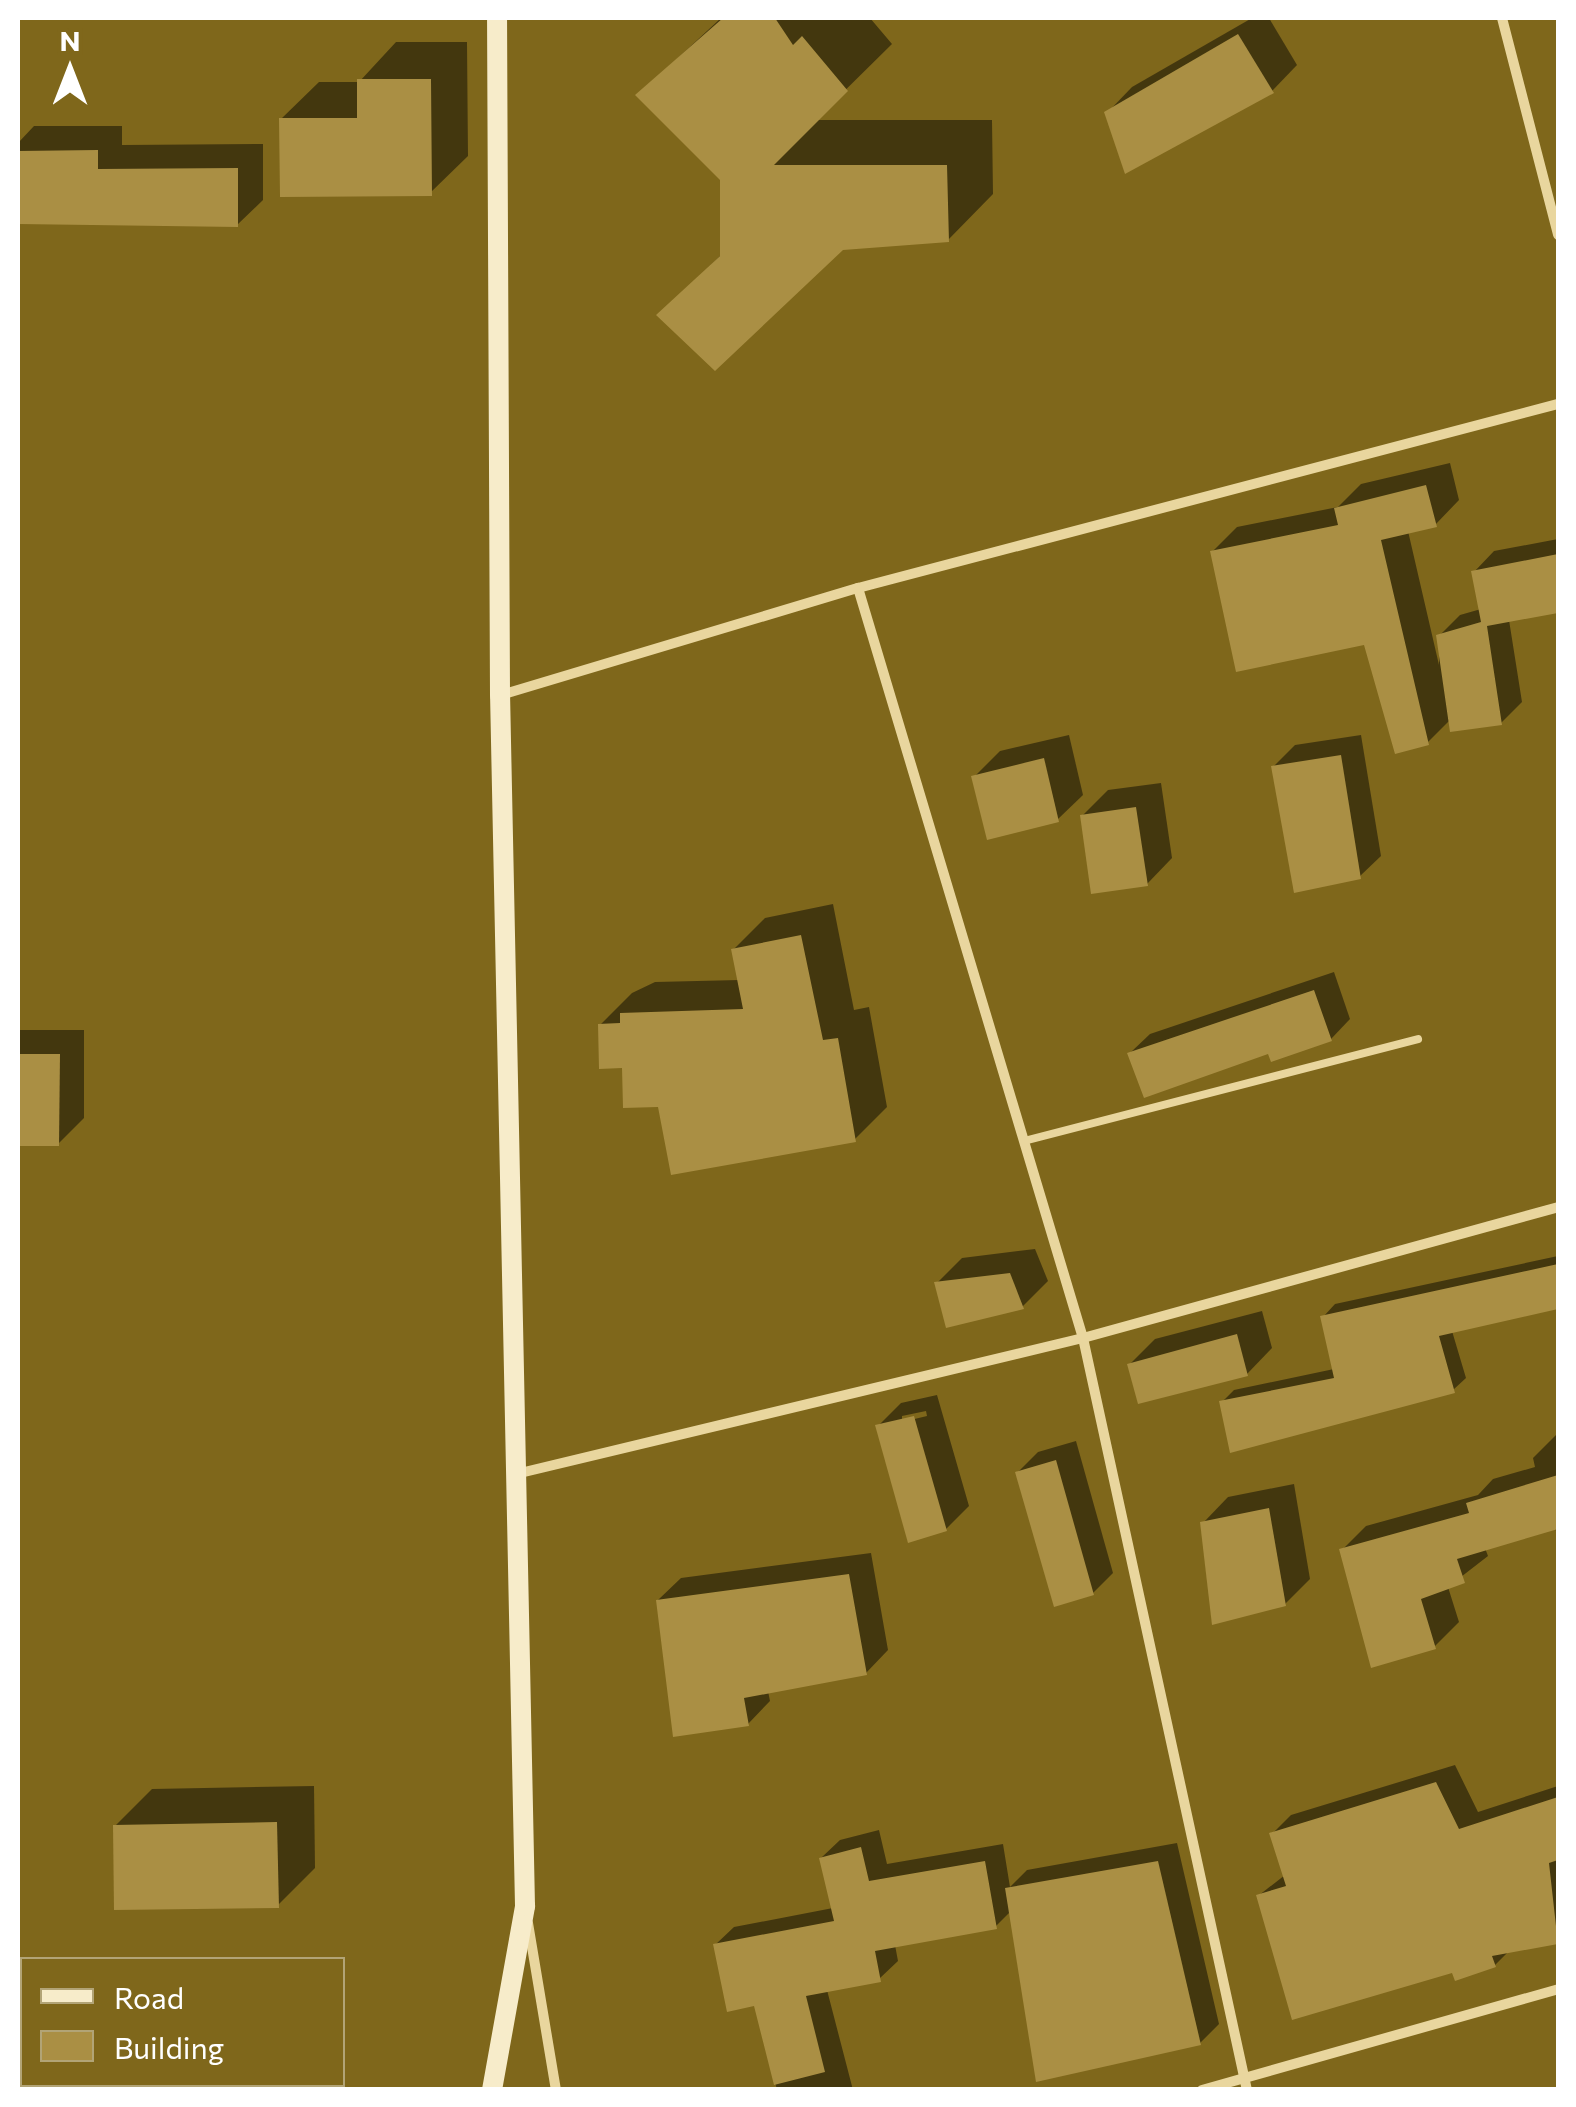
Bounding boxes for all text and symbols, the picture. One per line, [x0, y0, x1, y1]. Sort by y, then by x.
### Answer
north arrow [20, 20, 120, 120]
text: N [60, 23, 81, 57]
legend [20, 1957, 345, 2087]
text: Road [114, 1978, 184, 2015]
text: Building [114, 2028, 224, 2065]

